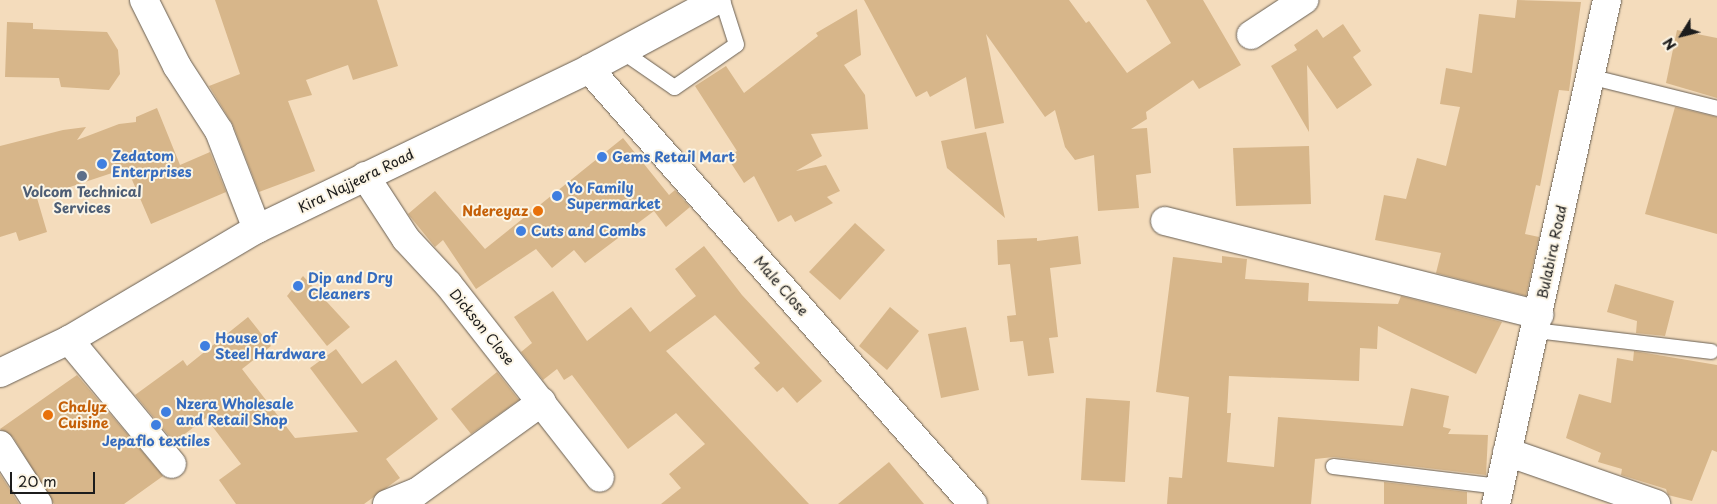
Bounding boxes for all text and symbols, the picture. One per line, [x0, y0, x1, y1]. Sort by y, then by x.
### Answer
north arrow [1657, 10, 1707, 60]
text: N [1658, 33, 1681, 55]
street label: Kira Najjeera Road [295, 145, 417, 217]
place label: Zedatom Enterprises [112, 148, 192, 180]
place label: Gems Retail Mart [612, 149, 737, 165]
marker: Gems Retail Mart [596, 151, 608, 163]
marker: Zedatom Enterprises [96, 158, 108, 170]
marker: Volcom Technical Services [76, 170, 88, 182]
place label: Yo Family Supermarket [567, 180, 661, 212]
place label: Volcom Technical Services [22, 184, 142, 216]
marker: Yo Family Supermarket [551, 190, 563, 202]
place label: Ndereyaz [462, 203, 528, 219]
street label: Bulabira Road [1534, 204, 1570, 300]
marker: Ndereyaz [532, 205, 544, 217]
place label: Cuts and Combs [531, 223, 647, 239]
marker: Cuts and Combs [515, 225, 527, 237]
street label: Male Close [750, 252, 812, 320]
place label: Dip and Dry Cleaners [308, 270, 394, 302]
marker: Dip and Dry Cleaners [292, 280, 304, 292]
street label: Dickson Close [446, 286, 518, 368]
place label: House of Steel Hardware [215, 330, 327, 362]
marker: House of Steel Hardware [199, 340, 211, 352]
place label: Nzera Wholesale and Retail Shop [176, 396, 293, 428]
place label: Chalyz Cuisine [58, 399, 109, 432]
marker: Nzera Wholesale and Retail Shop [160, 406, 172, 418]
marker: Chalyz Cuisine [42, 409, 54, 421]
marker: Jepaflo textiles [150, 419, 162, 431]
place label: Jepaflo textiles [102, 433, 210, 449]
scale bar [12, 462, 98, 494]
text: 20 m [18, 469, 57, 492]

